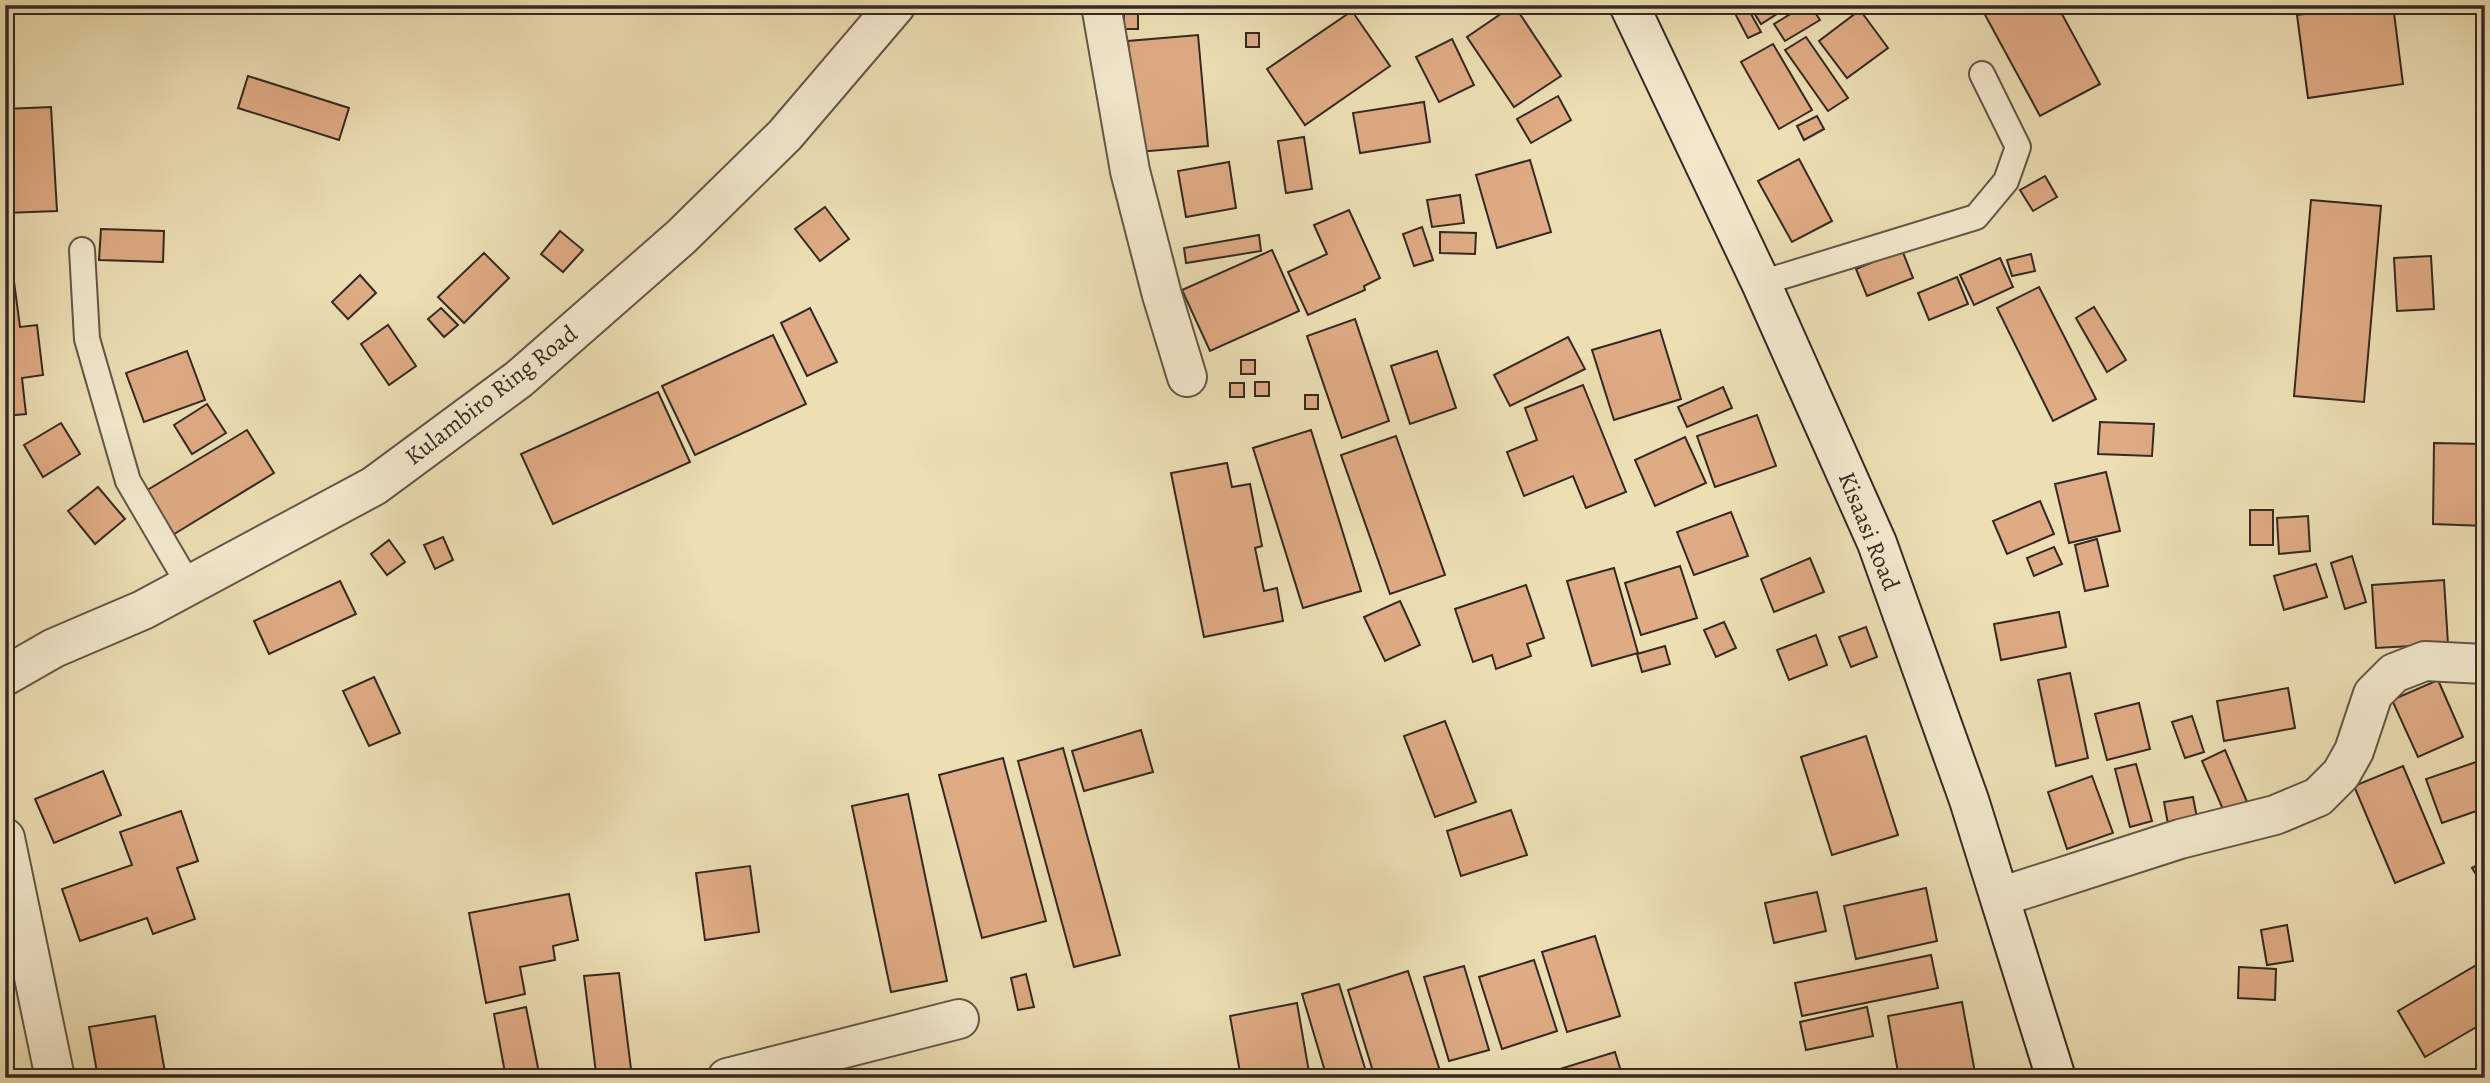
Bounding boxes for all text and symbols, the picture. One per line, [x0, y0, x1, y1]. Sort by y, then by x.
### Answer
street label: Kulambiro Ring Road [398, 318, 584, 472]
street label: Kisaasi Road [1831, 467, 1907, 595]

